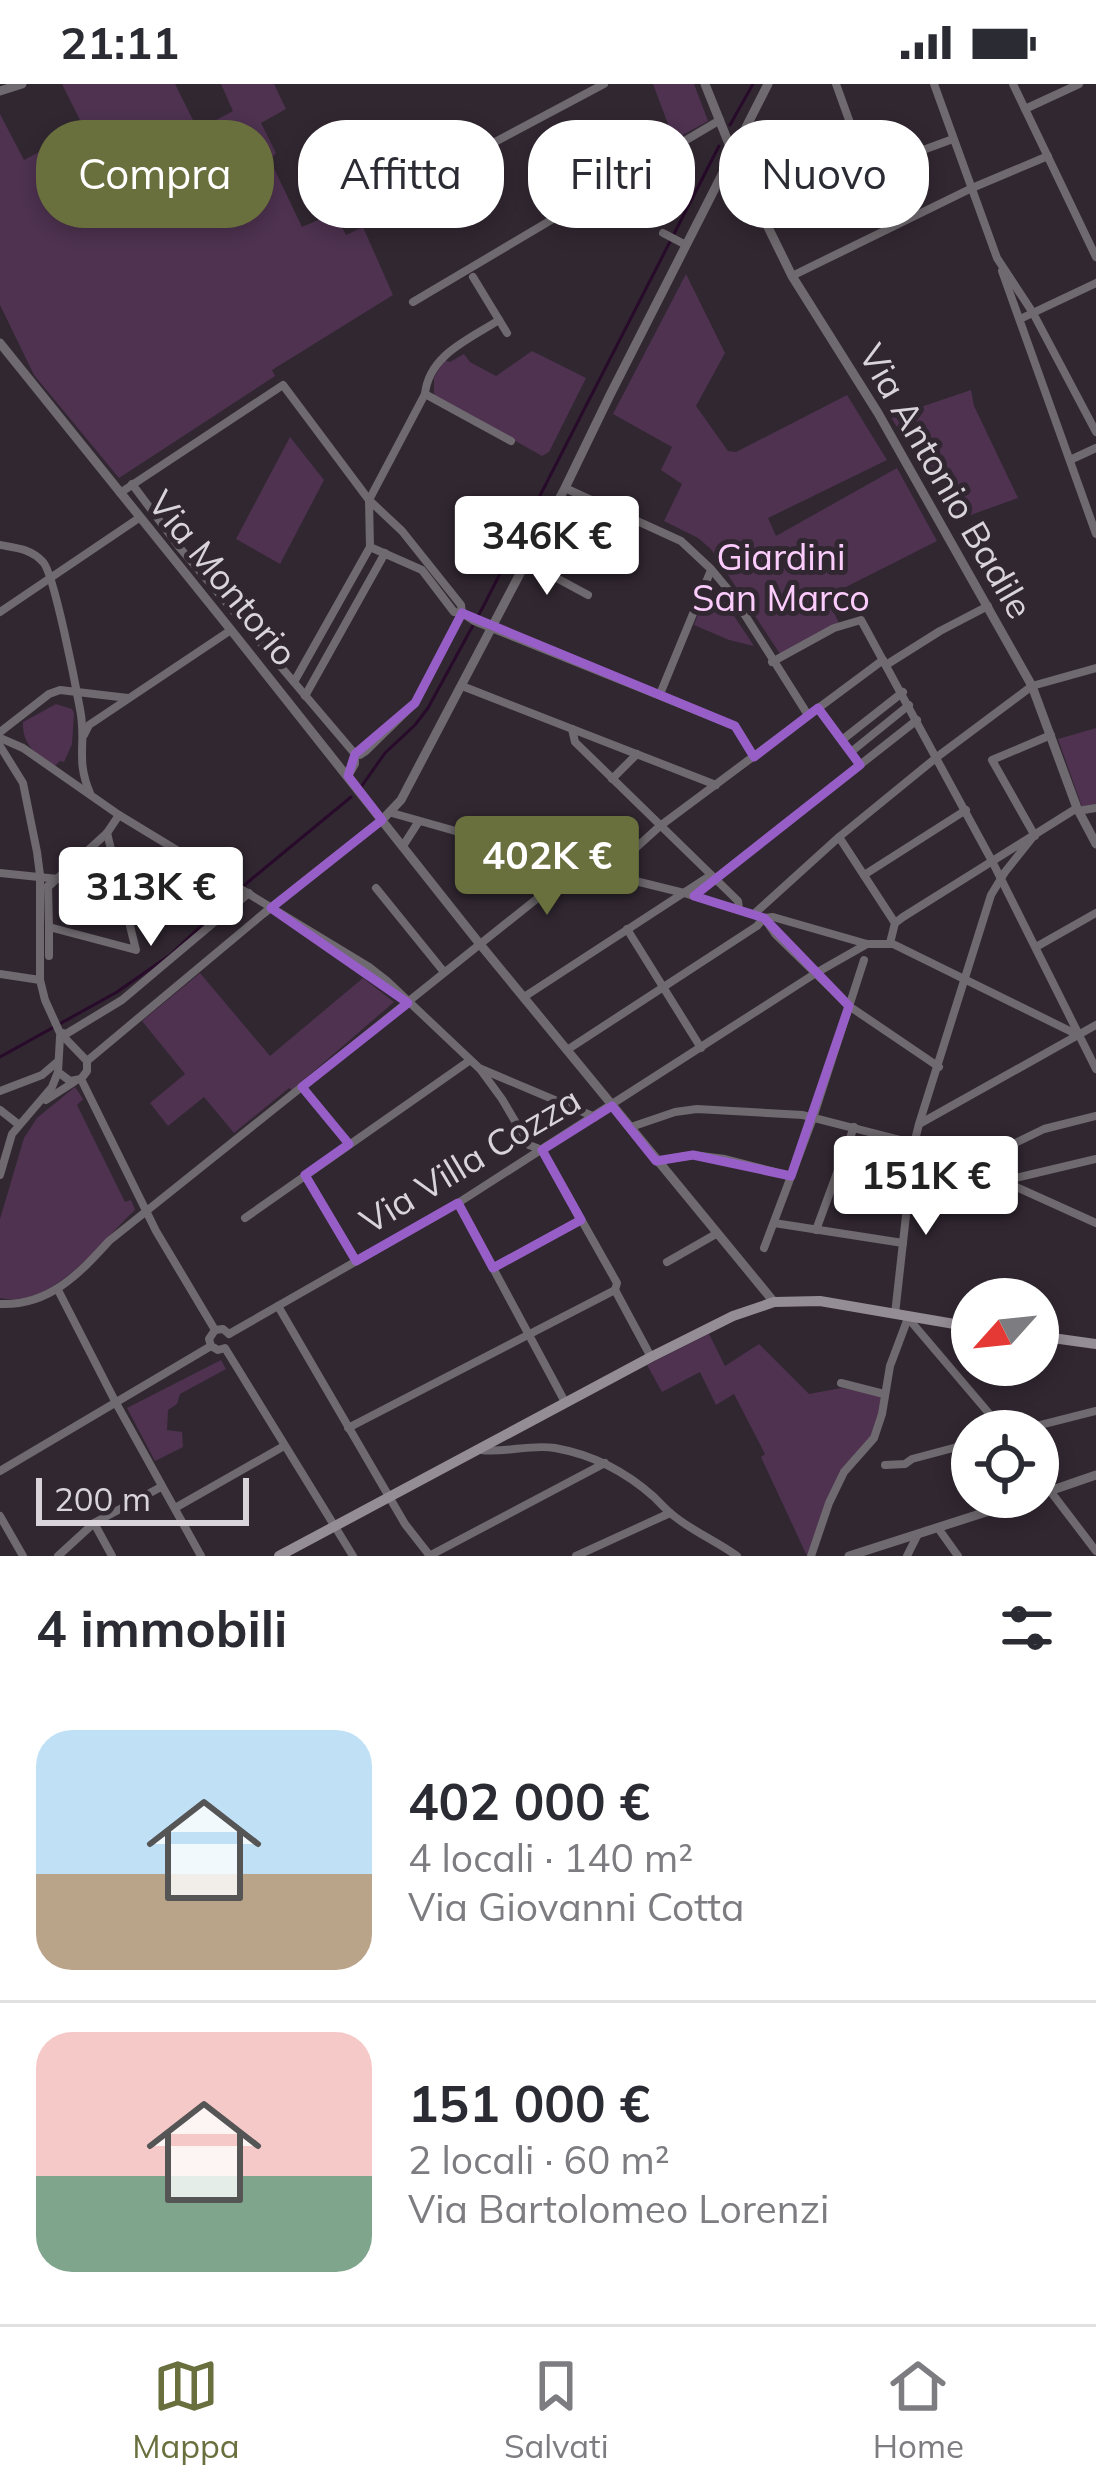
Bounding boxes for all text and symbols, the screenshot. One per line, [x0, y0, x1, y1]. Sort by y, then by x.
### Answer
text: 21:11 [60, 14, 179, 70]
chip: Compra [36, 120, 274, 228]
chip: Affitta [298, 120, 504, 228]
chip: Filtri [528, 120, 695, 228]
chip: Nuovo [719, 120, 929, 228]
street label: Via Antonio Badile [850, 336, 1043, 626]
street label: Via Montorio [139, 481, 308, 674]
pin: 346K € [449, 496, 645, 598]
text: 346K € [482, 510, 612, 559]
park label: Giardini San Marco [692, 534, 870, 620]
pin: 402K € [449, 816, 645, 918]
text: 402K € [482, 830, 612, 879]
pin: 313K € [53, 847, 249, 949]
text: 313K € [86, 861, 216, 910]
street label: Via Villa Cozza [351, 1076, 588, 1243]
pin: 151K € [828, 1136, 1024, 1238]
text: 151K € [861, 1150, 991, 1199]
north arrow [951, 1278, 1059, 1386]
map controls [951, 1278, 1059, 1518]
button: locate [951, 1410, 1059, 1518]
scale bar [36, 1472, 249, 1525]
text: 200 m [54, 1478, 151, 1519]
icon: filters [994, 1595, 1060, 1661]
text: 4 immobili [36, 1596, 287, 1660]
text: 402 000 € [408, 1769, 650, 1833]
icon: home [132, 1778, 276, 1922]
text: 4 locali · 140 m² [408, 1833, 693, 1882]
text: Via Giovanni Cotta [408, 1882, 744, 1931]
text: 151 000 € [408, 2071, 650, 2135]
icon: home [132, 2080, 276, 2224]
text: 2 locali · 60 m² [408, 2135, 670, 2184]
text: Via Bartolomeo Lorenzi [408, 2184, 829, 2233]
tab: Mappa [132, 2353, 240, 2466]
tab: Salvati [504, 2353, 609, 2466]
tab: Home [873, 2353, 964, 2466]

